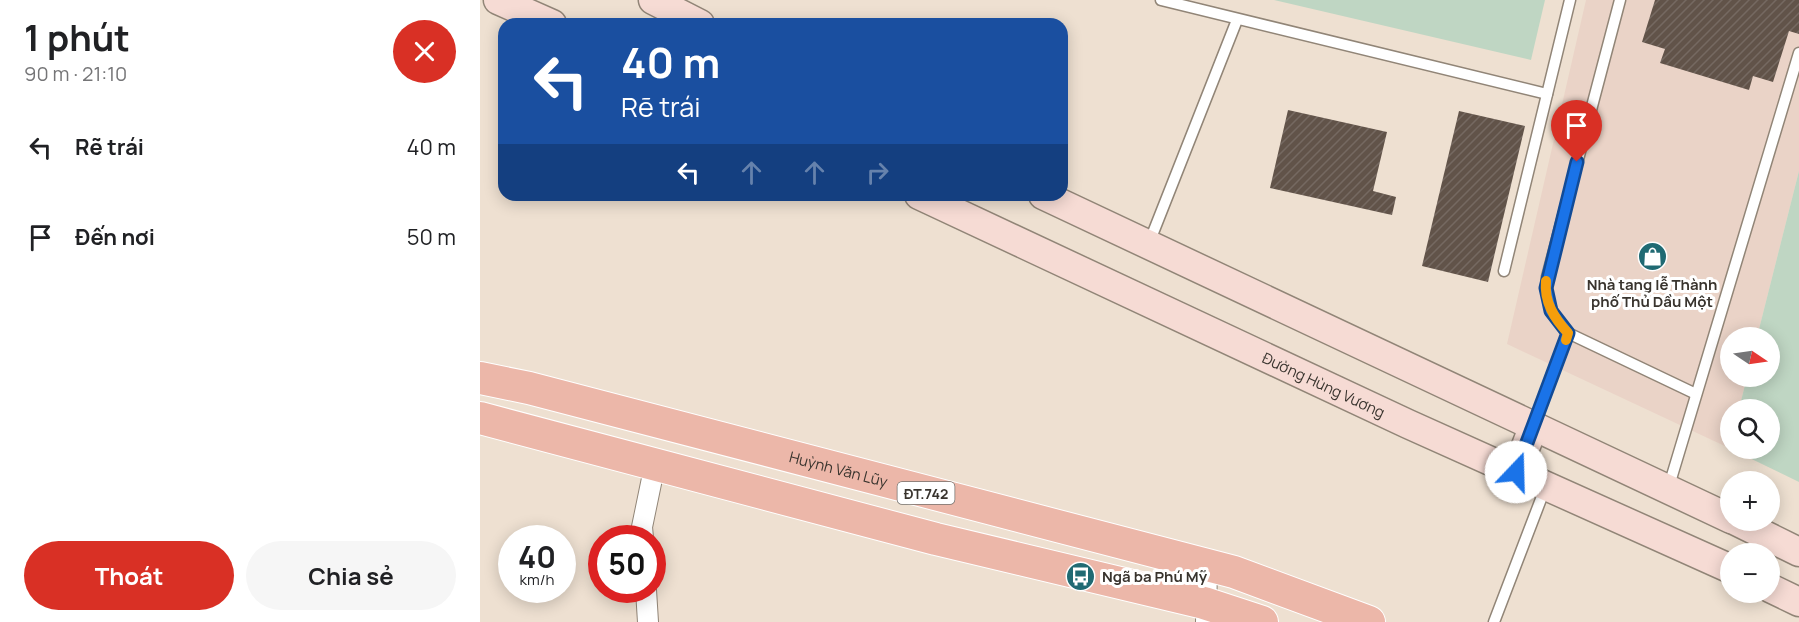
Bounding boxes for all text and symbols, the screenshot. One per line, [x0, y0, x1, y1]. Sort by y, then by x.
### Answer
text: 1 phút [24, 13, 130, 62]
button: close [393, 20, 456, 83]
text: 40 m [621, 33, 720, 91]
icon: left [522, 42, 600, 120]
text: 90 m · 21:10 [24, 60, 127, 87]
text: Rẽ trái [621, 88, 701, 125]
pin [1551, 100, 1602, 162]
icon: arrive [1560, 109, 1593, 142]
icon: left [24, 131, 57, 164]
text: Rẽ trái [75, 132, 144, 162]
text: 40 m [407, 132, 456, 162]
icon: left [672, 156, 705, 189]
icon: ahead [735, 156, 768, 189]
icon: ahead [798, 156, 831, 189]
icon: right [861, 156, 894, 189]
icon: arrive [24, 221, 57, 254]
text: Đến nơi [75, 222, 155, 252]
text: 50 m [407, 222, 456, 252]
shop icon: Nhà tang lễ Thành phố Thủ Dầu Một [1636, 241, 1668, 273]
place label: Nhà tang lễ Thành phố Thủ Dầu Một [1587, 274, 1717, 312]
north arrow [1720, 327, 1780, 387]
map controls [1720, 327, 1780, 603]
street label: Đường Hùng Vương [1259, 347, 1389, 422]
button: search [1720, 399, 1780, 459]
position arrow [1484, 440, 1548, 504]
street label: Huỳnh Văn Lũy [787, 446, 890, 492]
button: + [1720, 471, 1780, 531]
road number: ĐT.742 [898, 482, 954, 504]
speed limit sign: 50 [588, 525, 666, 603]
text: 40 [518, 536, 556, 577]
button: Thoát [24, 541, 234, 610]
button: Chia sẻ [246, 541, 456, 610]
button: − [1720, 543, 1780, 603]
bus stop icon: Ngã ba Phú Mỹ [1065, 560, 1097, 592]
place label: Ngã ba Phú Mỹ [1102, 566, 1208, 587]
text: km/h [520, 569, 554, 590]

